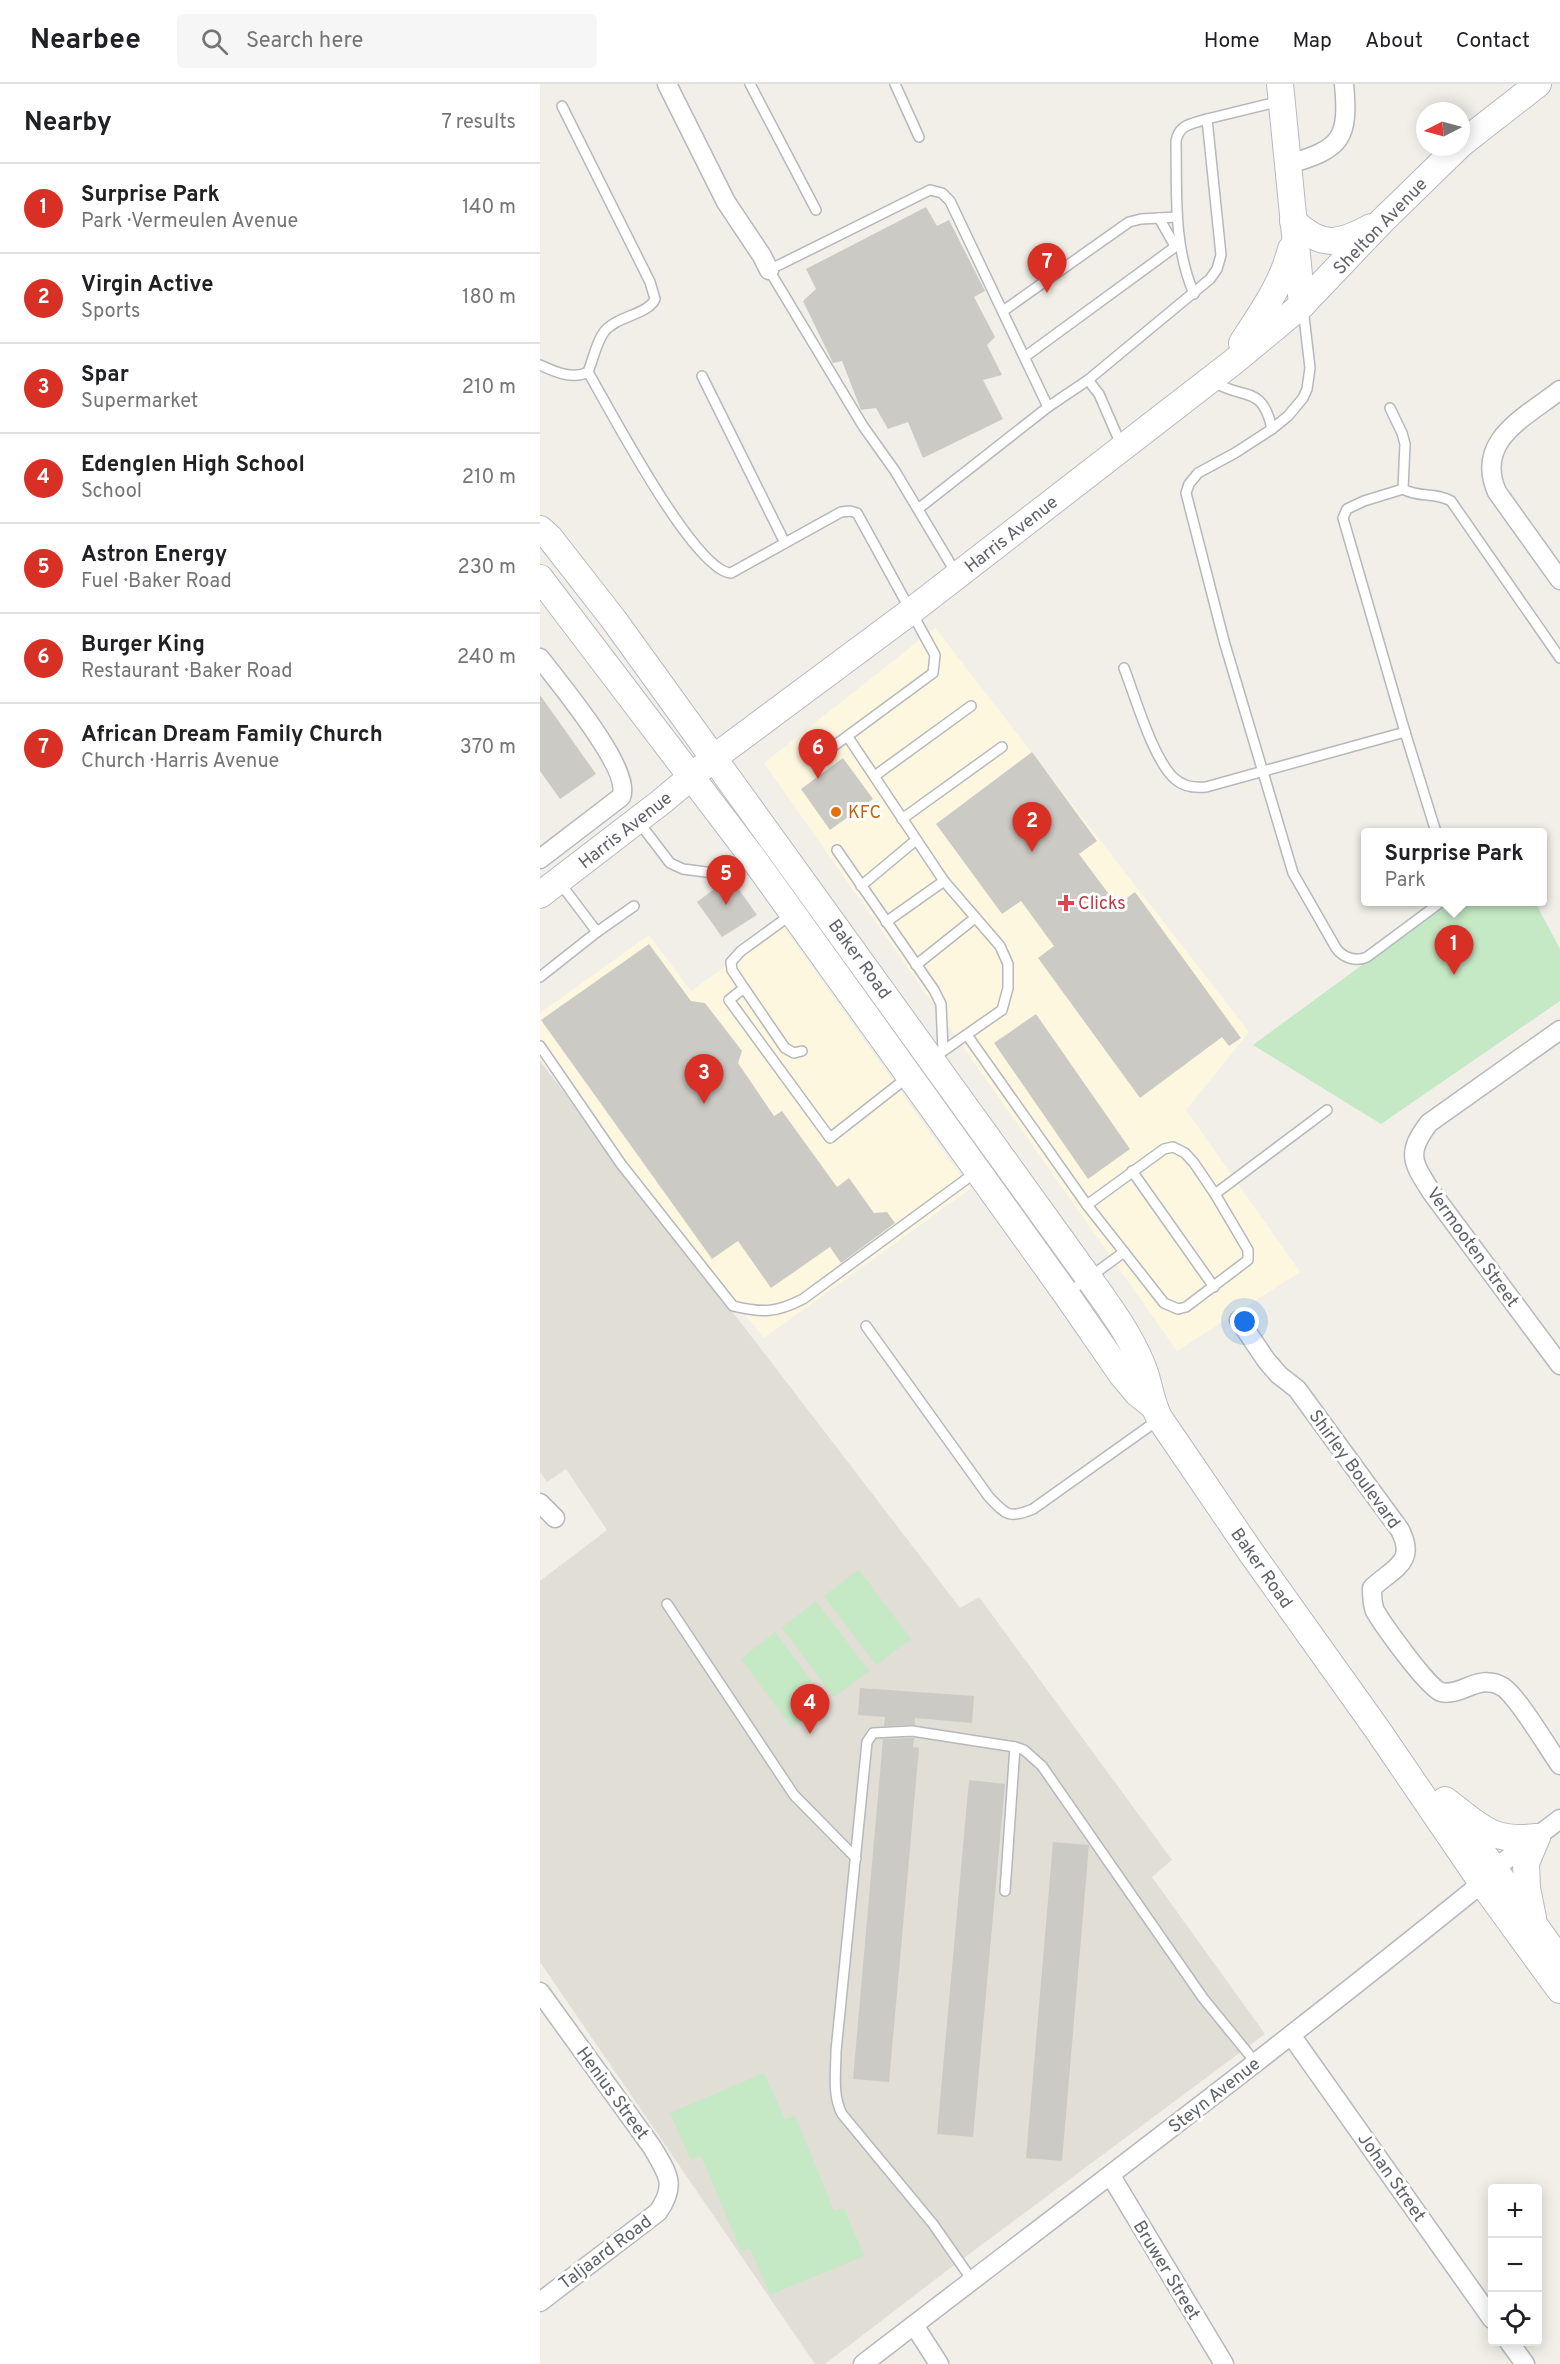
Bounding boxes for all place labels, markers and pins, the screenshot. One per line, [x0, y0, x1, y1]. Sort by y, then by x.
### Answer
pin: 7 [1028, 244, 1066, 293]
pin: 6 [798, 730, 838, 779]
place label: KFC [848, 802, 881, 825]
pin: 2 [1012, 802, 1052, 852]
marker: KFC [829, 805, 843, 819]
pin: 5 [706, 856, 746, 905]
place label: Clicks [1078, 893, 1126, 916]
marker: Clicks [1059, 896, 1073, 910]
pin: 1 [1434, 926, 1474, 975]
pin: 3 [684, 1054, 724, 1104]
pin: 4 [790, 1684, 830, 1734]

